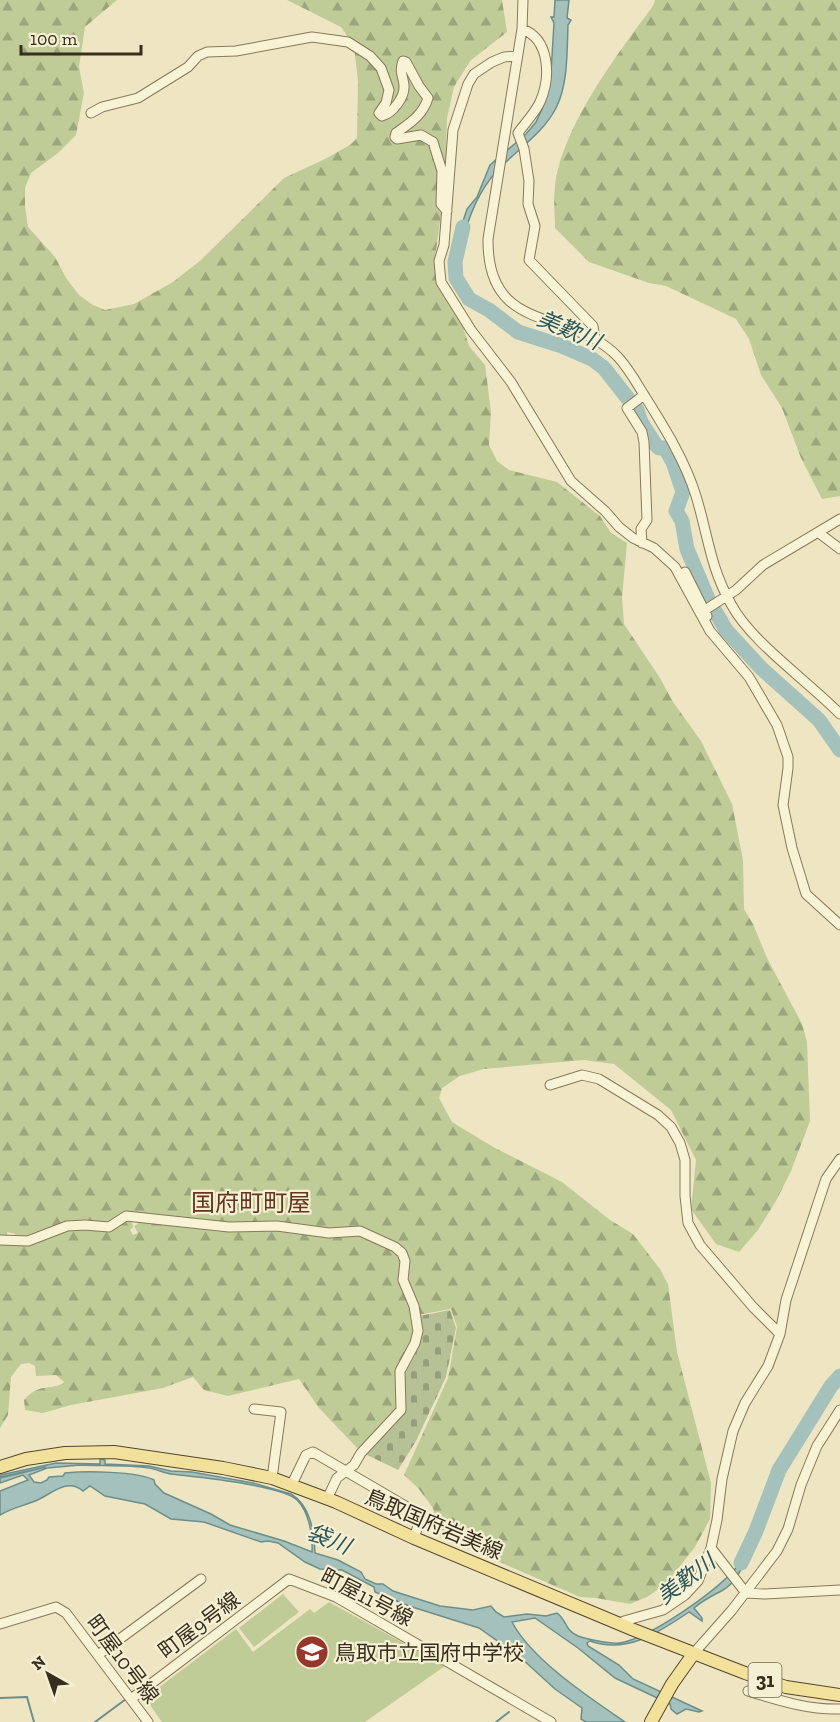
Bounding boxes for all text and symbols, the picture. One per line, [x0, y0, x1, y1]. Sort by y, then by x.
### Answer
scale bar [21, 18, 141, 56]
text: 100 m [30, 28, 78, 50]
water label: 美歎川 [533, 305, 606, 356]
district label: 国府町町屋 [191, 1188, 311, 1217]
street label: 鳥取国府岩美線 [361, 1484, 507, 1564]
water label: 袋川 [304, 1518, 356, 1561]
water label: 美歎川 [652, 1547, 722, 1610]
street label: 町屋11号線 [317, 1563, 417, 1631]
street label: 町屋9号線 [153, 1586, 245, 1664]
street label: 町屋10号線 [82, 1610, 164, 1708]
school or university icon: 鳥取市立国府中学校 [294, 1634, 330, 1670]
place label: 鳥取市立国府中学校 [335, 1640, 524, 1665]
north arrow [18, 1644, 78, 1704]
text: N [28, 1652, 49, 1674]
road number: 31 [748, 1663, 782, 1697]

